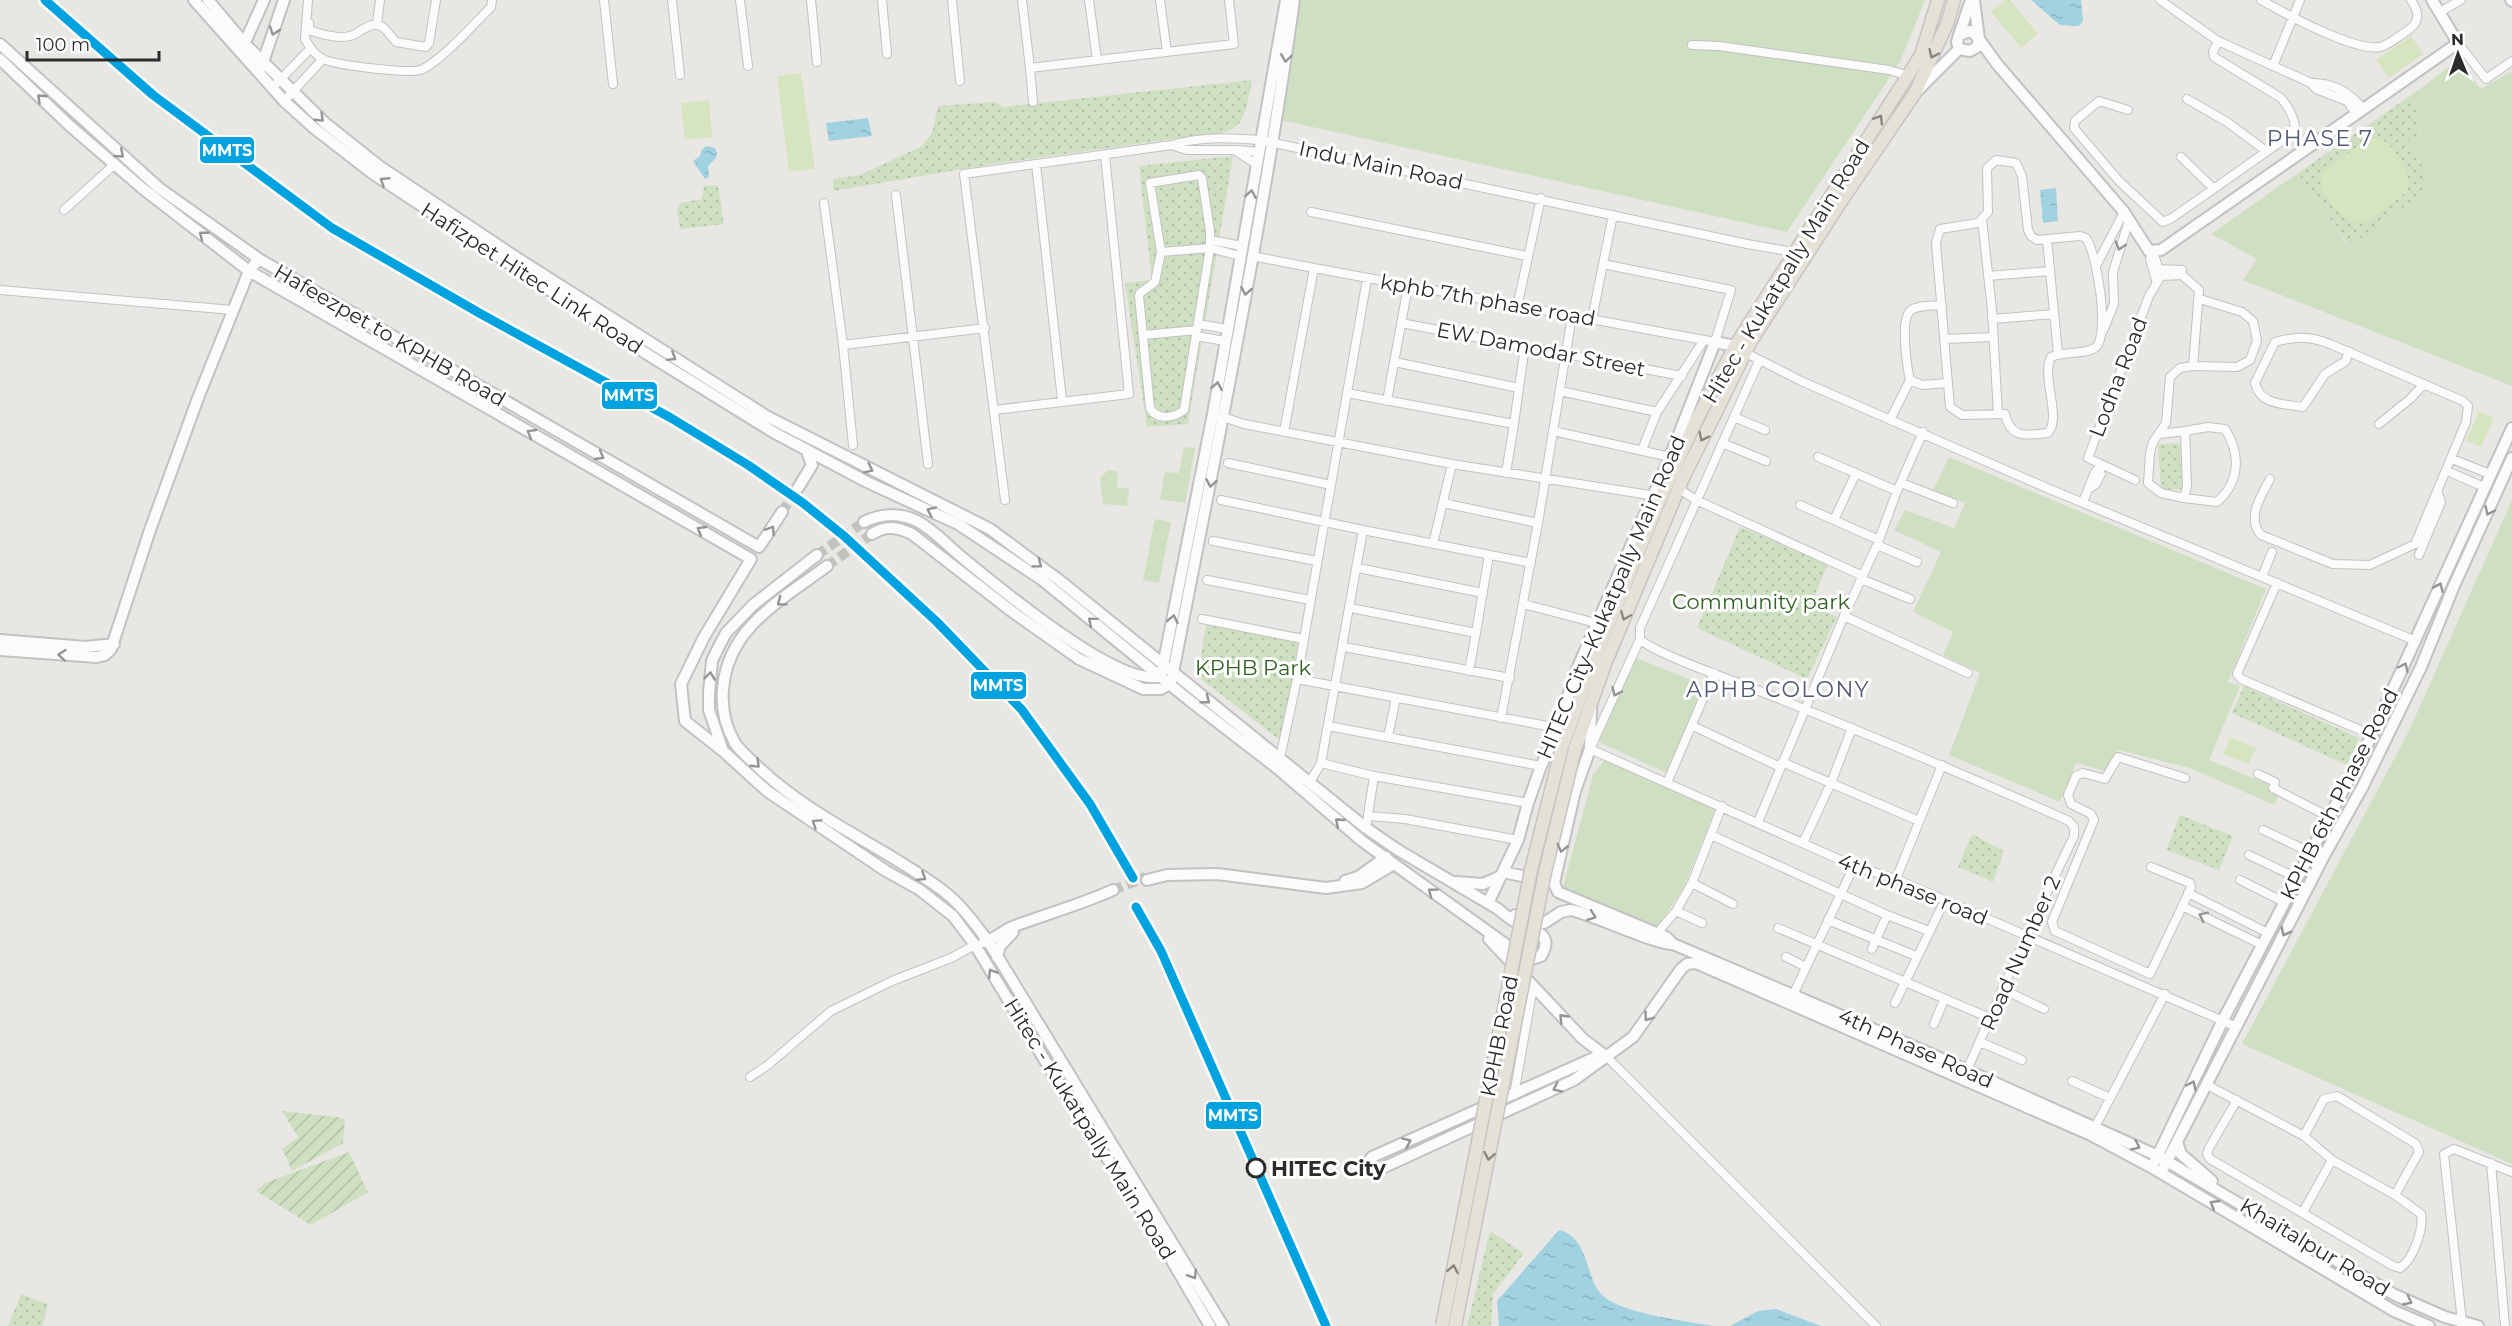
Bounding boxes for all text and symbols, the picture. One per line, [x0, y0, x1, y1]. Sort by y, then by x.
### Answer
scale bar [27, 24, 159, 62]
north arrow [2428, 24, 2488, 84]
one-way arrow [268, 25, 281, 36]
text: N [2451, 30, 2464, 49]
text: 100 m [36, 34, 90, 56]
one-way arrow [1928, 48, 1940, 59]
one-way arrow [1281, 53, 1293, 63]
one-way arrow [38, 95, 49, 106]
one-way arrow [313, 111, 323, 122]
one-way arrow [1872, 115, 1883, 126]
district label: PHASE 7 [2267, 125, 2373, 152]
street label: Indu Main Road [1297, 135, 1465, 195]
street label: Hitec - Kukatpally Main Road [1697, 135, 1875, 407]
line badge: MMTS [199, 136, 255, 164]
text: MMTS [202, 141, 252, 160]
one-way arrow [113, 147, 124, 158]
one-way arrow [380, 177, 391, 188]
one-way arrow [1244, 189, 1257, 199]
street label: Hafizpet Hitec Link Road [416, 197, 648, 359]
one-way arrow [199, 231, 210, 242]
one-way arrow [2115, 240, 2127, 251]
street label: Hafeezpet to KPHB Road [270, 258, 510, 412]
street label: kphb 7th phase road [1378, 269, 1598, 331]
one-way arrow [1240, 286, 1253, 296]
street label: Lodha Road [2084, 313, 2152, 441]
street label: EW Damodar Street [1435, 317, 1647, 381]
one-way arrow [666, 349, 676, 361]
line badge: MMTS [601, 381, 658, 410]
one-way arrow [1211, 381, 1223, 391]
text: MMTS [604, 386, 654, 405]
one-way arrow [527, 428, 538, 440]
one-way arrow [1699, 431, 1711, 442]
street label: HITEC City–Kukatpally Main Road [1531, 432, 1691, 762]
one-way arrow [594, 449, 604, 460]
one-way arrow [863, 462, 873, 473]
one-way arrow [1205, 478, 1218, 488]
one-way arrow [2484, 505, 2496, 516]
one-way arrow [927, 507, 938, 519]
one-way arrow [697, 525, 707, 537]
one-way arrow [763, 525, 774, 536]
one-way arrow [1032, 557, 1043, 568]
one-way arrow [2431, 582, 2443, 593]
park label: Community park [1672, 589, 1850, 614]
one-way arrow [776, 594, 787, 605]
one-way arrow [1621, 609, 1633, 620]
one-way arrow [1166, 614, 1179, 624]
one-way arrow [1088, 617, 1099, 628]
one-way arrow [57, 649, 66, 662]
park label: KPHB Park [1195, 655, 1312, 680]
one-way arrow [2396, 663, 2408, 674]
line badge: MMTS [970, 671, 1027, 700]
one-way arrow [704, 672, 716, 681]
text: MMTS [973, 676, 1023, 695]
district label: APHB COLONY [1686, 676, 1870, 703]
street label: KPHB 6th Phase Road [2275, 684, 2403, 904]
one-way arrow [1611, 686, 1623, 697]
one-way arrow [1200, 692, 1211, 703]
one-way arrow [749, 757, 760, 768]
one-way arrow [1335, 818, 1346, 829]
one-way arrow [811, 819, 822, 830]
one-way arrow [1556, 843, 1569, 853]
street label: 4th phase road [1834, 848, 1992, 930]
one-way arrow [915, 869, 926, 880]
street label: Road Number 2 [1975, 872, 2065, 1034]
one-way arrow [1428, 889, 1439, 900]
one-way arrow [1585, 909, 1596, 921]
one-way arrow [2199, 912, 2210, 924]
one-way arrow [2281, 926, 2292, 937]
one-way arrow [988, 968, 999, 979]
street label: KPHB Road [1475, 973, 1523, 1099]
street label: Hitec - Kukatpally Main Road [999, 994, 1181, 1264]
street label: 4th Phase Road [1835, 1003, 1997, 1093]
one-way arrow [1645, 1011, 1656, 1022]
one-way arrow [1559, 1015, 1570, 1025]
one-way arrow [1553, 1080, 1564, 1092]
one-way arrow [2184, 1080, 2196, 1091]
line badge: MMTS [1205, 1101, 1262, 1130]
text: MMTS [1208, 1106, 1258, 1125]
one-way arrow [1400, 1137, 1411, 1149]
one-way arrow [2129, 1139, 2140, 1151]
one-way arrow [1483, 1150, 1496, 1160]
place label: HITEC City [1271, 1156, 1386, 1181]
marker: HITEC City [1246, 1158, 1266, 1178]
street label: Khaitalpur Road [2236, 1192, 2394, 1302]
one-way arrow [2210, 1200, 2220, 1211]
one-way arrow [1446, 1264, 1459, 1274]
one-way arrow [1186, 1269, 1197, 1279]
one-way arrow [2402, 1294, 2412, 1305]

